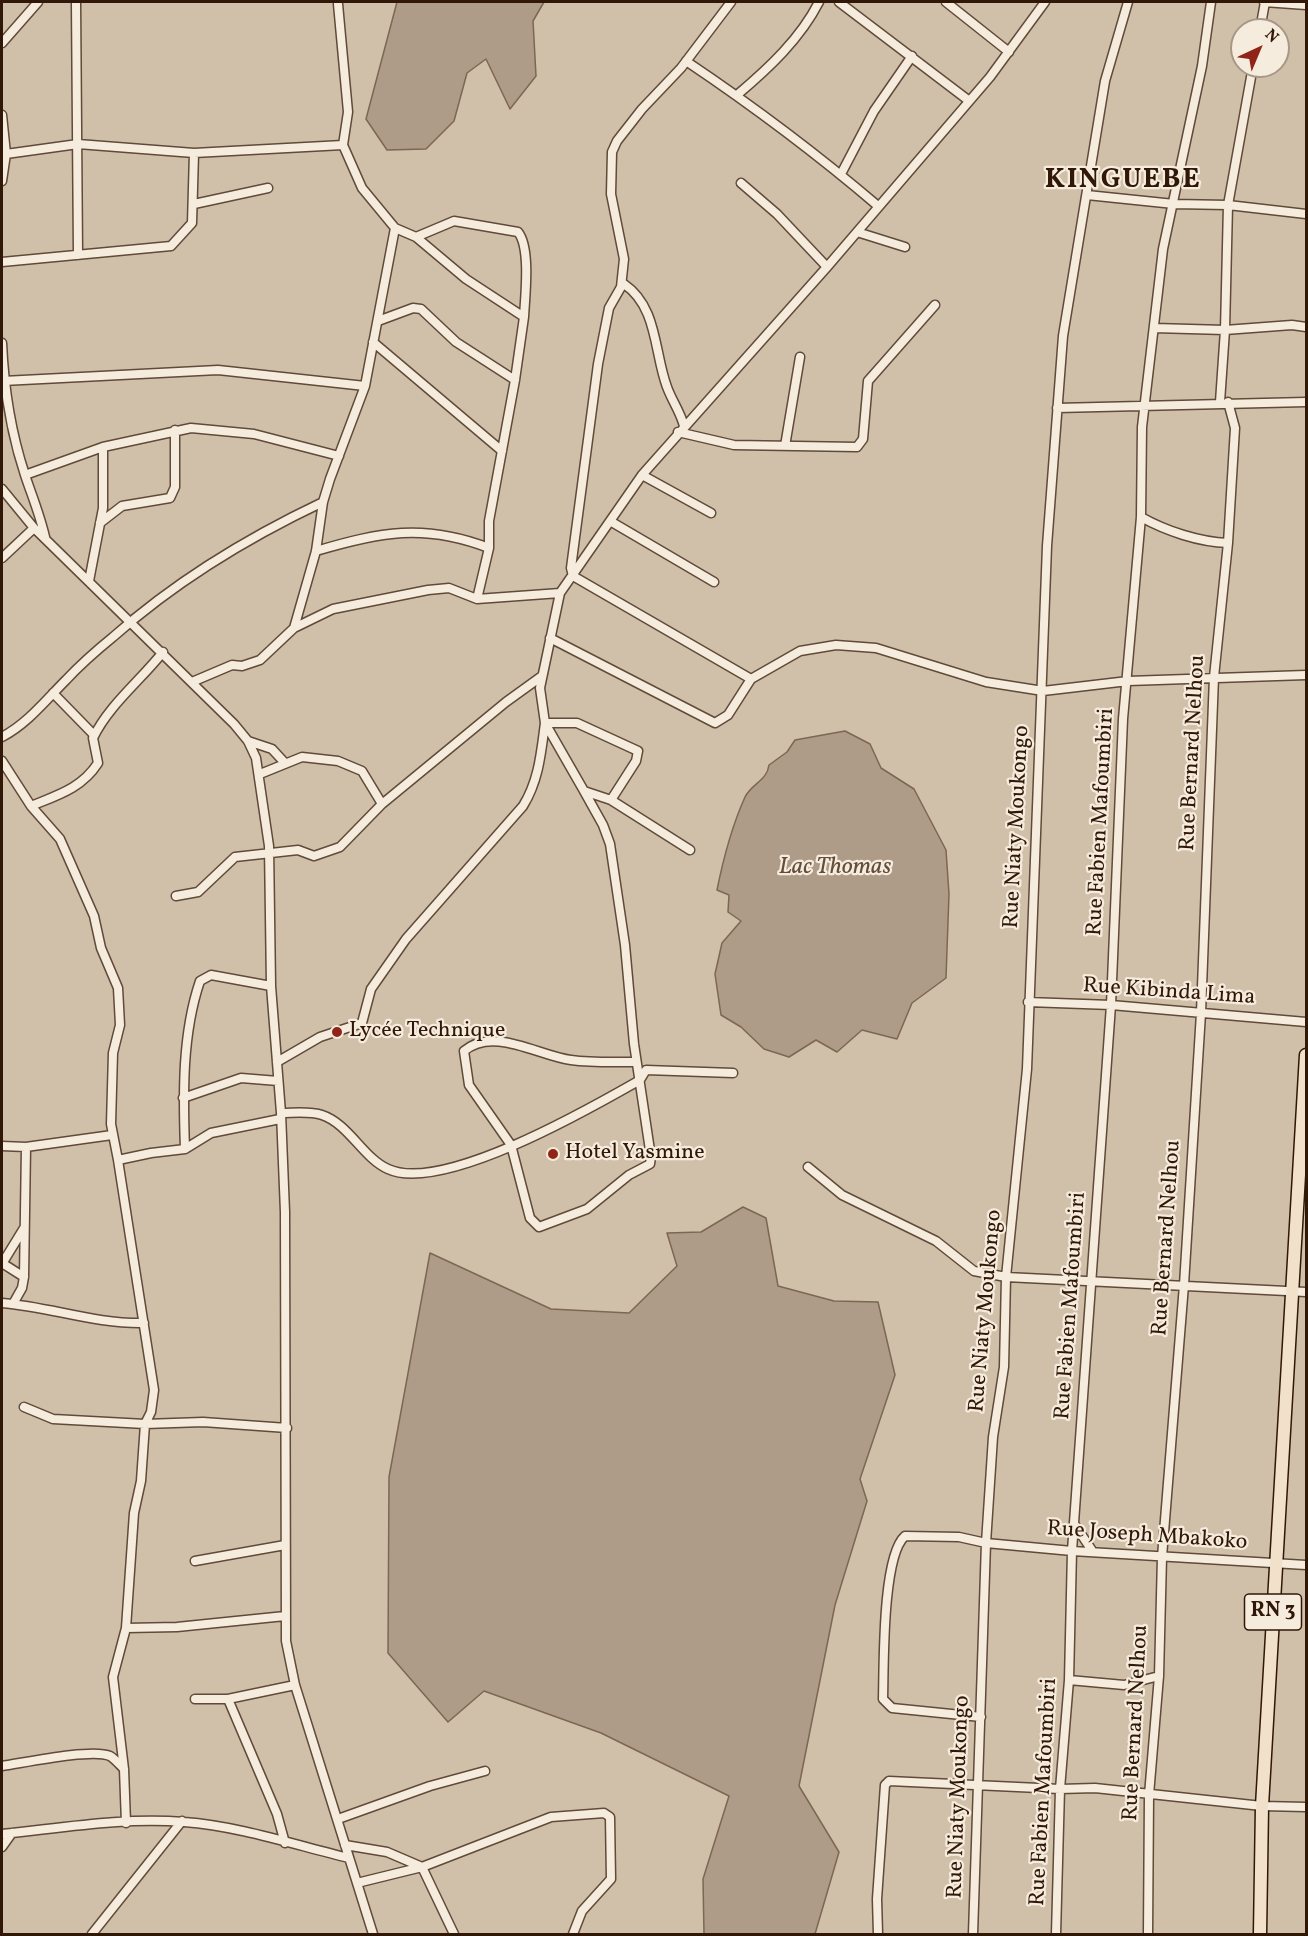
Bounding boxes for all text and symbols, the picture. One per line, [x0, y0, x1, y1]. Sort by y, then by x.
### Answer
north arrow [1230, 18, 1290, 78]
text: N [1259, 25, 1283, 48]
district label: KINGUEBE [1045, 165, 1201, 199]
street label: Rue Bernard Nelhou [1176, 654, 1212, 852]
street label: Rue Fabien Mafoumbiri [1083, 707, 1121, 937]
street label: Rue Niaty Moukongo [999, 725, 1037, 929]
water label: Lac Thomas [779, 855, 891, 883]
street label: Rue Kibinda Lima [1082, 974, 1256, 1012]
place label: Lycée Technique [349, 1019, 505, 1045]
marker: Lycée Technique [330, 1025, 344, 1039]
street label: Rue Bernard Nelhou [1148, 1139, 1188, 1337]
place label: Hotel Yasmine [565, 1141, 705, 1167]
marker: Hotel Yasmine [546, 1147, 560, 1161]
street label: Rue Fabien Mafoumbiri [1051, 1191, 1093, 1421]
street label: Rue Niaty Moukongo [965, 1208, 1009, 1414]
street label: Rue Joseph Mbakoko [1046, 1517, 1248, 1557]
road number: RN 3 [1244, 1594, 1302, 1630]
street label: Rue Bernard Nelhou [1119, 1624, 1155, 1822]
street label: Rue Fabien Mafoumbiri [1026, 1677, 1064, 1907]
street label: Rue Niaty Moukongo [943, 1695, 977, 1899]

